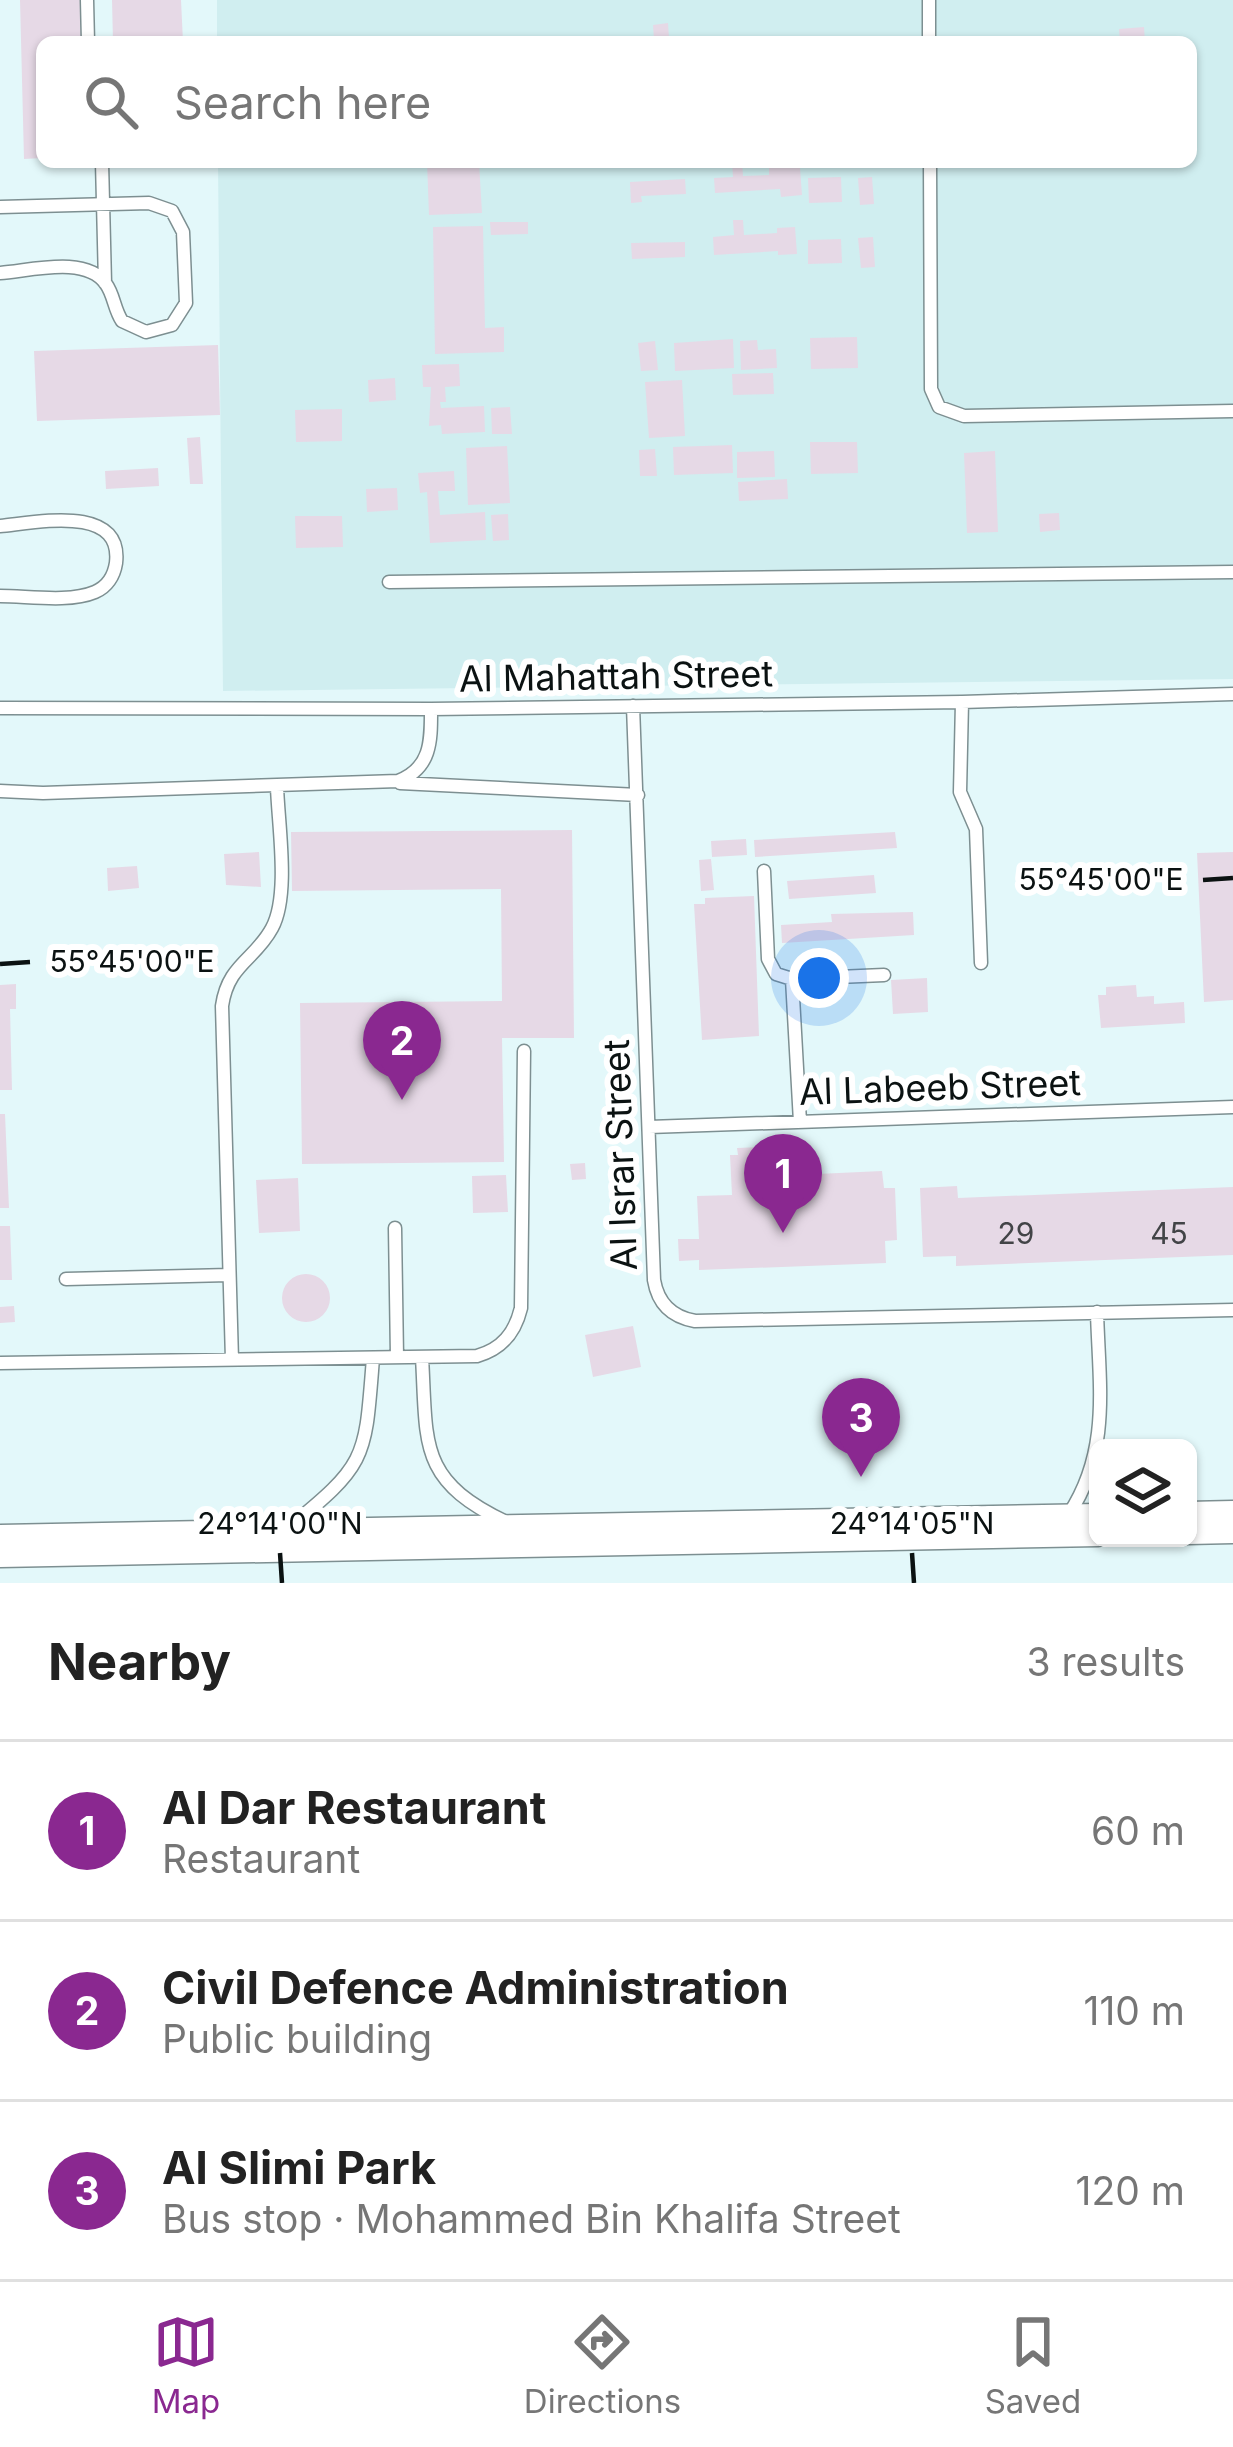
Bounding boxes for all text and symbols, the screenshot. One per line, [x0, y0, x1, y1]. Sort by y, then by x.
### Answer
search box [36, 36, 1197, 168]
icon: search [78, 69, 144, 135]
text: Search here [174, 75, 431, 130]
street label: Al Mahattah Street [459, 651, 774, 701]
text: 55°45'00"E [1018, 861, 1184, 897]
text: 55°45'00"E [49, 943, 215, 979]
your location [789, 948, 849, 1008]
pin: 2 [363, 1001, 441, 1100]
street label: Al Israr Street [594, 1038, 646, 1271]
street label: Al Labeeb Street [798, 1060, 1082, 1114]
pin: 1 [744, 1134, 822, 1233]
house number: 29 [998, 1215, 1034, 1251]
house number: 45 [1150, 1215, 1188, 1251]
pin: 3 [822, 1378, 900, 1477]
map controls [1089, 1439, 1197, 1547]
button: layers [1089, 1439, 1197, 1547]
text: 24°14'00"N [197, 1505, 363, 1541]
text: 24°14'05"N [830, 1505, 994, 1541]
text: Nearby [48, 1631, 231, 1692]
text: 3 results [1027, 1638, 1185, 1685]
text: Al Dar Restaurant [162, 1780, 546, 1835]
text: 1 [79, 1807, 95, 1854]
text: 60 m [1091, 1807, 1185, 1854]
text: Restaurant [162, 1835, 360, 1882]
text: Civil Defence Administration [162, 1960, 789, 2015]
text: 2 [75, 1987, 99, 2034]
text: 110 m [1084, 1987, 1185, 2034]
text: Public building [162, 2015, 432, 2062]
text: Al Slimi Park [162, 2140, 436, 2195]
text: 3 [74, 2167, 100, 2214]
text: 120 m [1076, 2167, 1185, 2214]
text: Bus stop · Mohammed Bin Khalifa Street [162, 2195, 901, 2242]
tab: Map [152, 2309, 220, 2421]
tab: Directions [524, 2309, 681, 2421]
tab: Saved [985, 2309, 1081, 2421]

